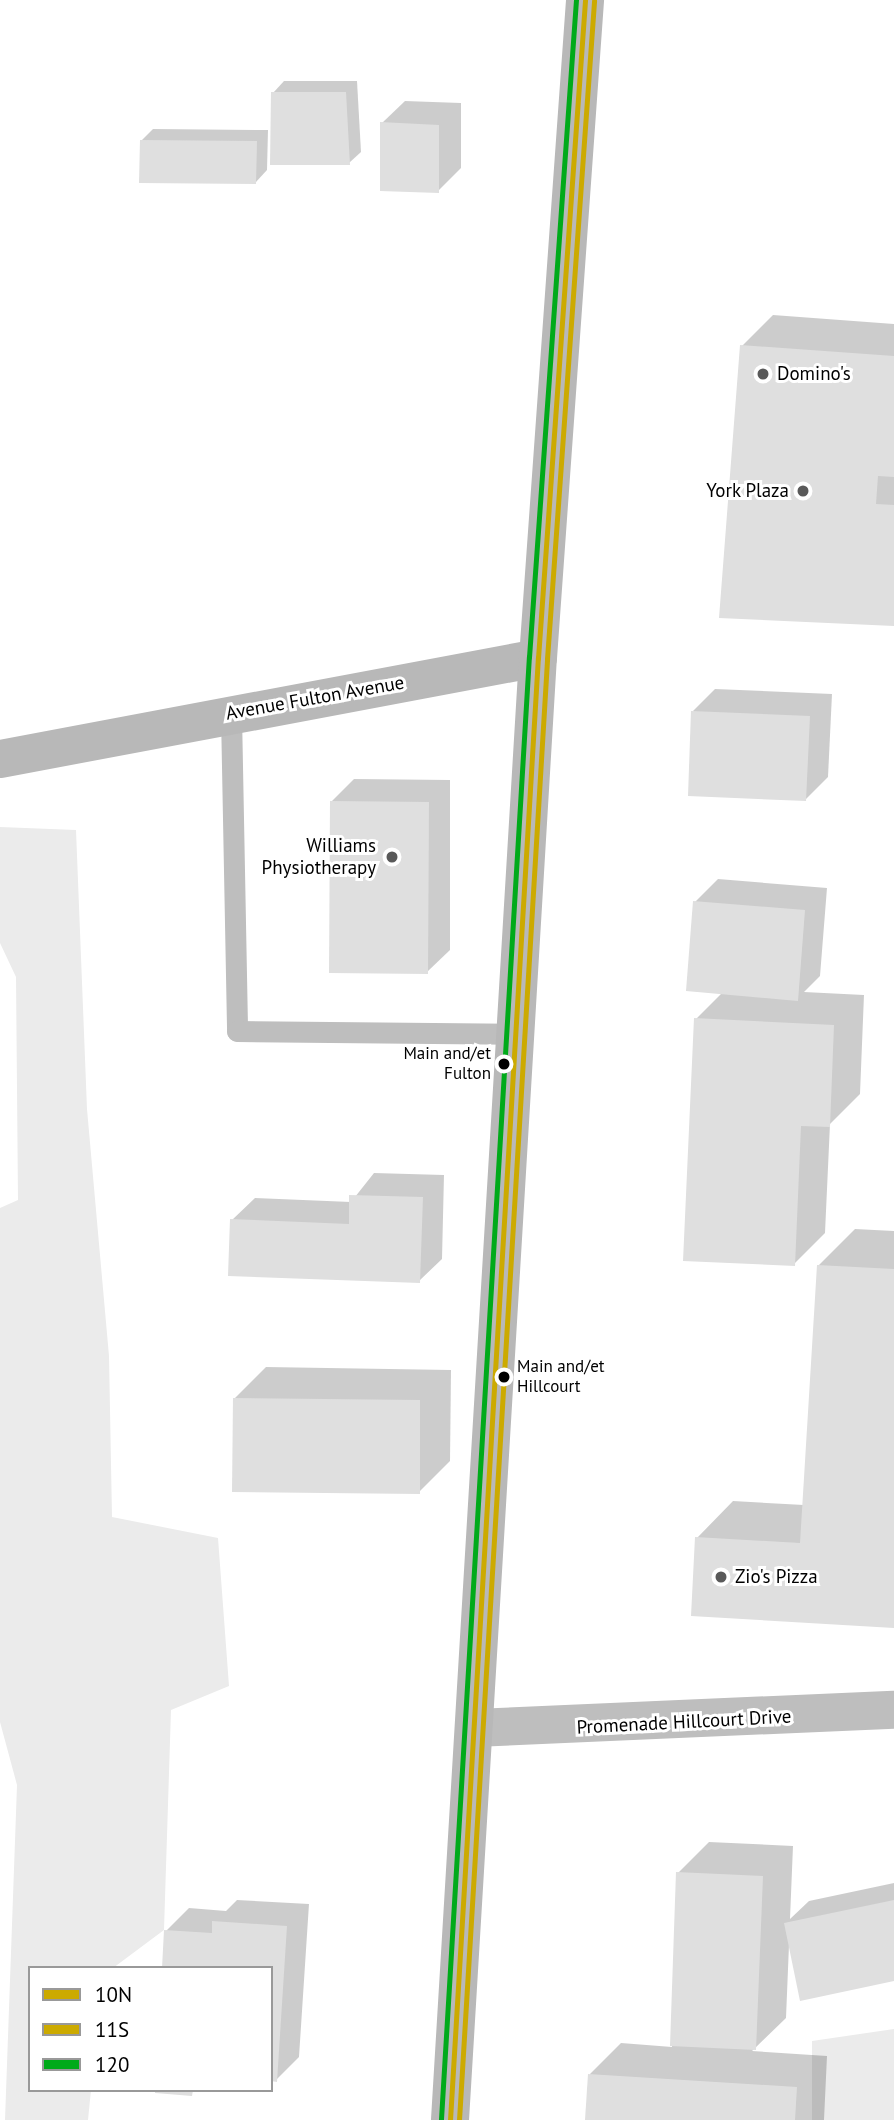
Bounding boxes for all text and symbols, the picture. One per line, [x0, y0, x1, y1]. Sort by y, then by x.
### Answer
place label: Domino's [777, 363, 851, 385]
marker: Domino's [755, 366, 771, 382]
place label: York Plaza [706, 480, 789, 502]
marker: York Plaza [795, 483, 811, 499]
street label: Avenue Fulton Avenue [224, 671, 406, 725]
place label: Williams Physiotherapy [262, 835, 376, 879]
marker: Williams Physiotherapy [382, 847, 402, 867]
place label: Main and/et Fulton [403, 1044, 491, 1084]
marker: Main and/et Fulton [497, 1057, 511, 1071]
place label: Main and/et Hillcourt [517, 1357, 605, 1397]
marker: Main and/et Hillcourt [497, 1370, 511, 1384]
place label: Zio's Pizza [735, 1566, 818, 1588]
marker: Zio's Pizza [713, 1569, 729, 1585]
street label: Promenade Hillcourt Drive [576, 1705, 792, 1739]
legend [28, 1966, 273, 2092]
text: 10N [95, 1981, 132, 2008]
text: 11S [95, 2016, 129, 2043]
text: 120 [95, 2051, 129, 2078]

